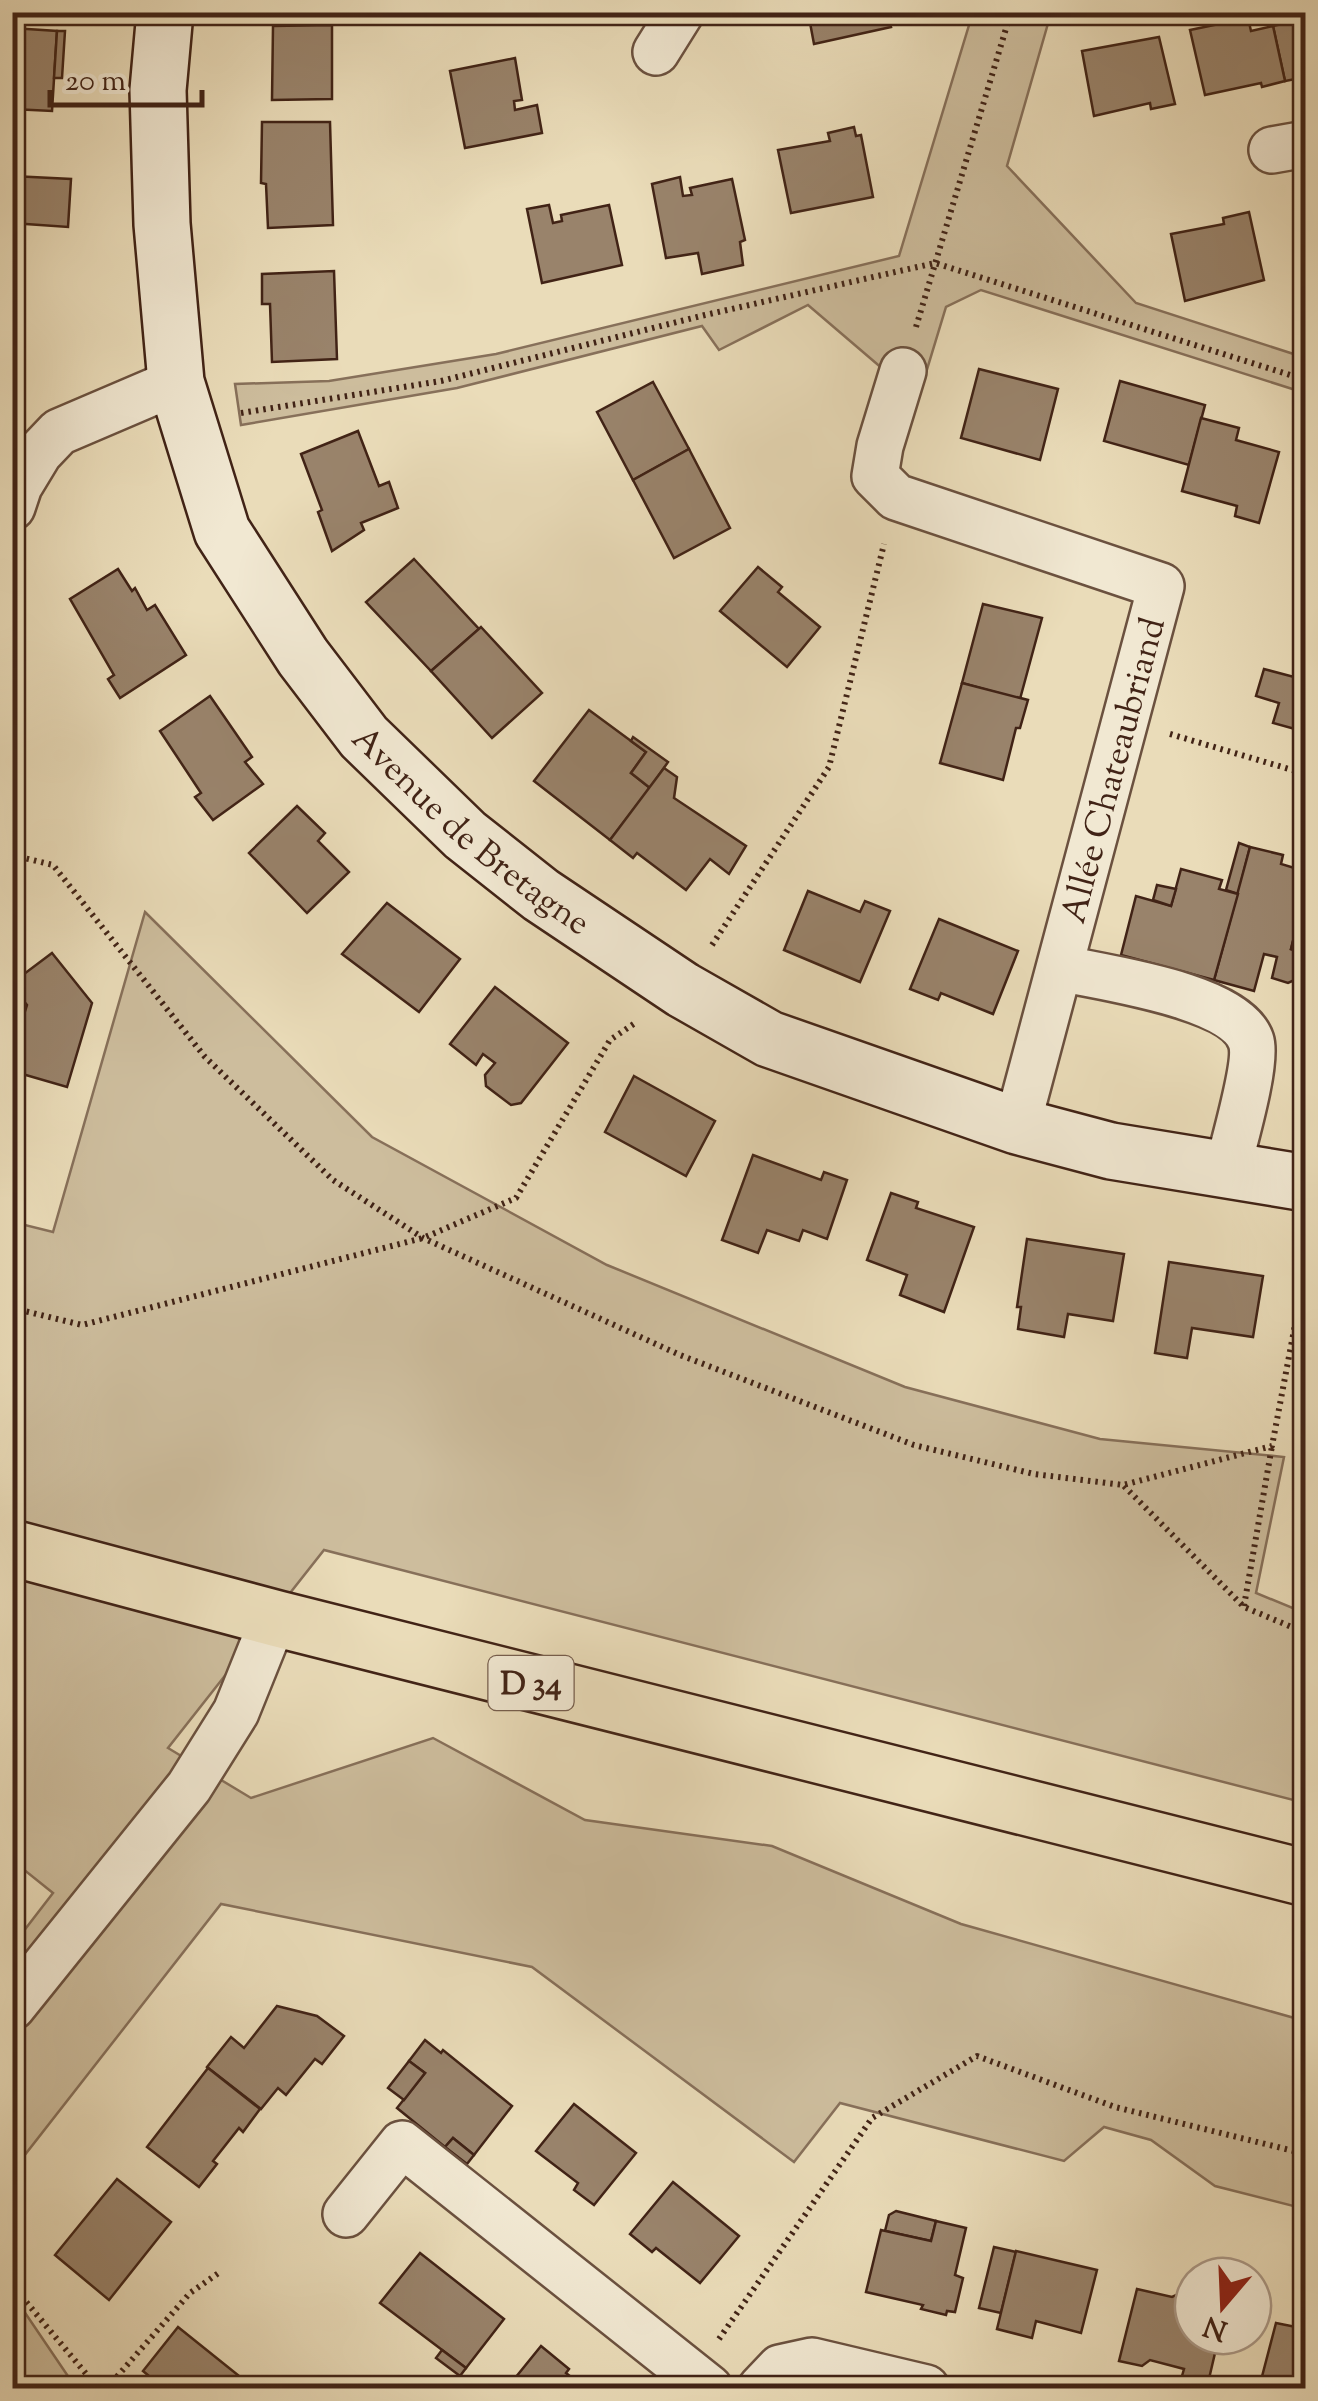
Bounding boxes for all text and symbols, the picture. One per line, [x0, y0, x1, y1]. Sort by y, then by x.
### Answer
scale bar [50, 45, 202, 107]
text: 20 m [65, 61, 126, 104]
street label: Allée Chateaubriand [1050, 612, 1181, 929]
street label: Avenue de Bretagne [338, 716, 599, 950]
road number: D 34 [488, 1656, 574, 1710]
north arrow [1173, 2256, 1273, 2356]
text: N [1199, 2304, 1233, 2349]

